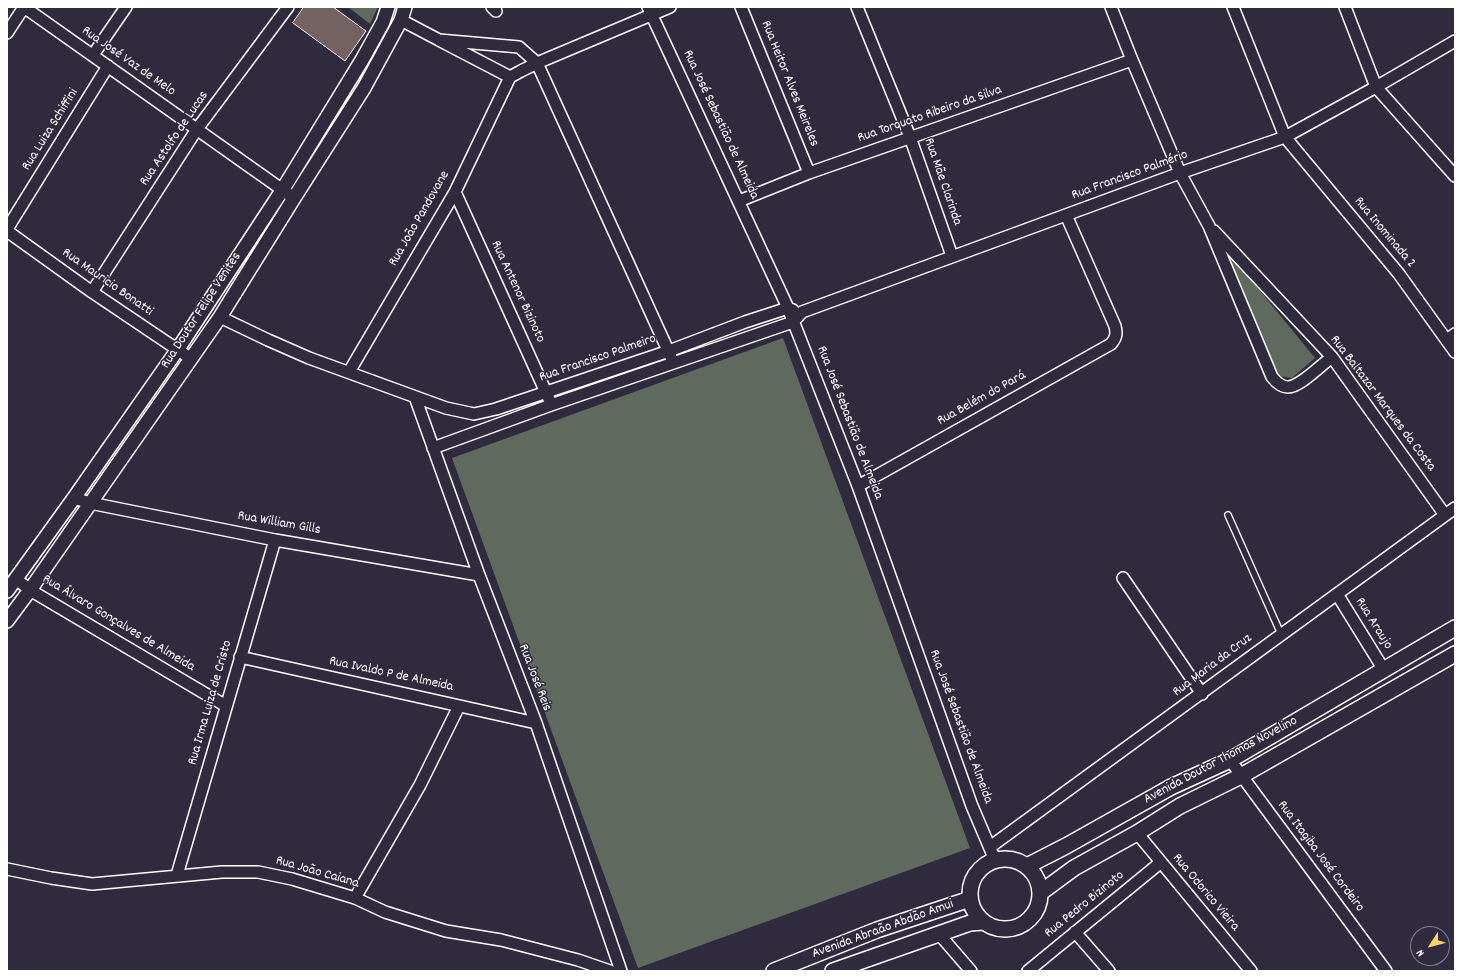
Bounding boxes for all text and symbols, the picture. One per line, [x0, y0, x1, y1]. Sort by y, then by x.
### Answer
street label: Rua Heitor Alves Meireles [756, 19, 822, 149]
street label: Rua José Vaz de Melo [78, 23, 178, 101]
street label: Rua José Sebastião de Almeida [678, 48, 762, 202]
street label: Rua Torquato Ribeiro da Silva [856, 82, 1004, 148]
street label: Rua Luiza Schiffini [19, 86, 83, 174]
street label: Rua Astolfo de Lucas [137, 88, 213, 190]
street label: Rua Mãe Clarinda [919, 136, 965, 228]
street label: Rua Francisco Palmério [1070, 147, 1190, 205]
street label: Rua João Pandovane [386, 168, 454, 270]
street label: Rua Inominada 2 [1349, 194, 1419, 272]
street label: Rua Antenor Bizinoto [486, 238, 548, 346]
street label: Rua Mauricio Bonatti [58, 245, 156, 321]
street label: Rua Doutor Felipe Venites [158, 250, 246, 372]
street label: Rua Francisco Palmeiro [537, 331, 659, 387]
street label: Rua Baltazar Marques da Costa [1325, 333, 1439, 475]
street label: Rua José Sebastião de Almeida [812, 344, 886, 502]
street label: Rua Belém do Pará [935, 368, 1029, 430]
street label: Rua William Gills [236, 508, 322, 540]
street label: Rua Álvaro Gonçalves de Almeida [39, 572, 197, 676]
street label: Rua Araujo [1351, 595, 1395, 653]
street label: Rua Maria da Cruz [1170, 631, 1256, 701]
street label: Rua Irma Luiza de Cristo [185, 639, 237, 767]
street label: Rua José Reis [514, 642, 554, 714]
street label: Rua José Sebastião de Almeida [924, 648, 996, 806]
street label: Rua Ivaldo P de Almeida [327, 654, 455, 696]
street label: Avenida Doutor Thomas Novelino [1141, 713, 1301, 809]
street label: Rua Itagiba José Cordeiro [1273, 798, 1367, 916]
street label: Rua Odorico Vieira [1168, 851, 1242, 935]
street label: Rua João Caiana [273, 853, 361, 893]
street label: Rua Pedro Bizinoto [1042, 868, 1128, 942]
street label: Avenida Abraão Abdão Amui [810, 897, 956, 963]
north arrow [1410, 926, 1450, 966]
text: N [1413, 946, 1429, 959]

